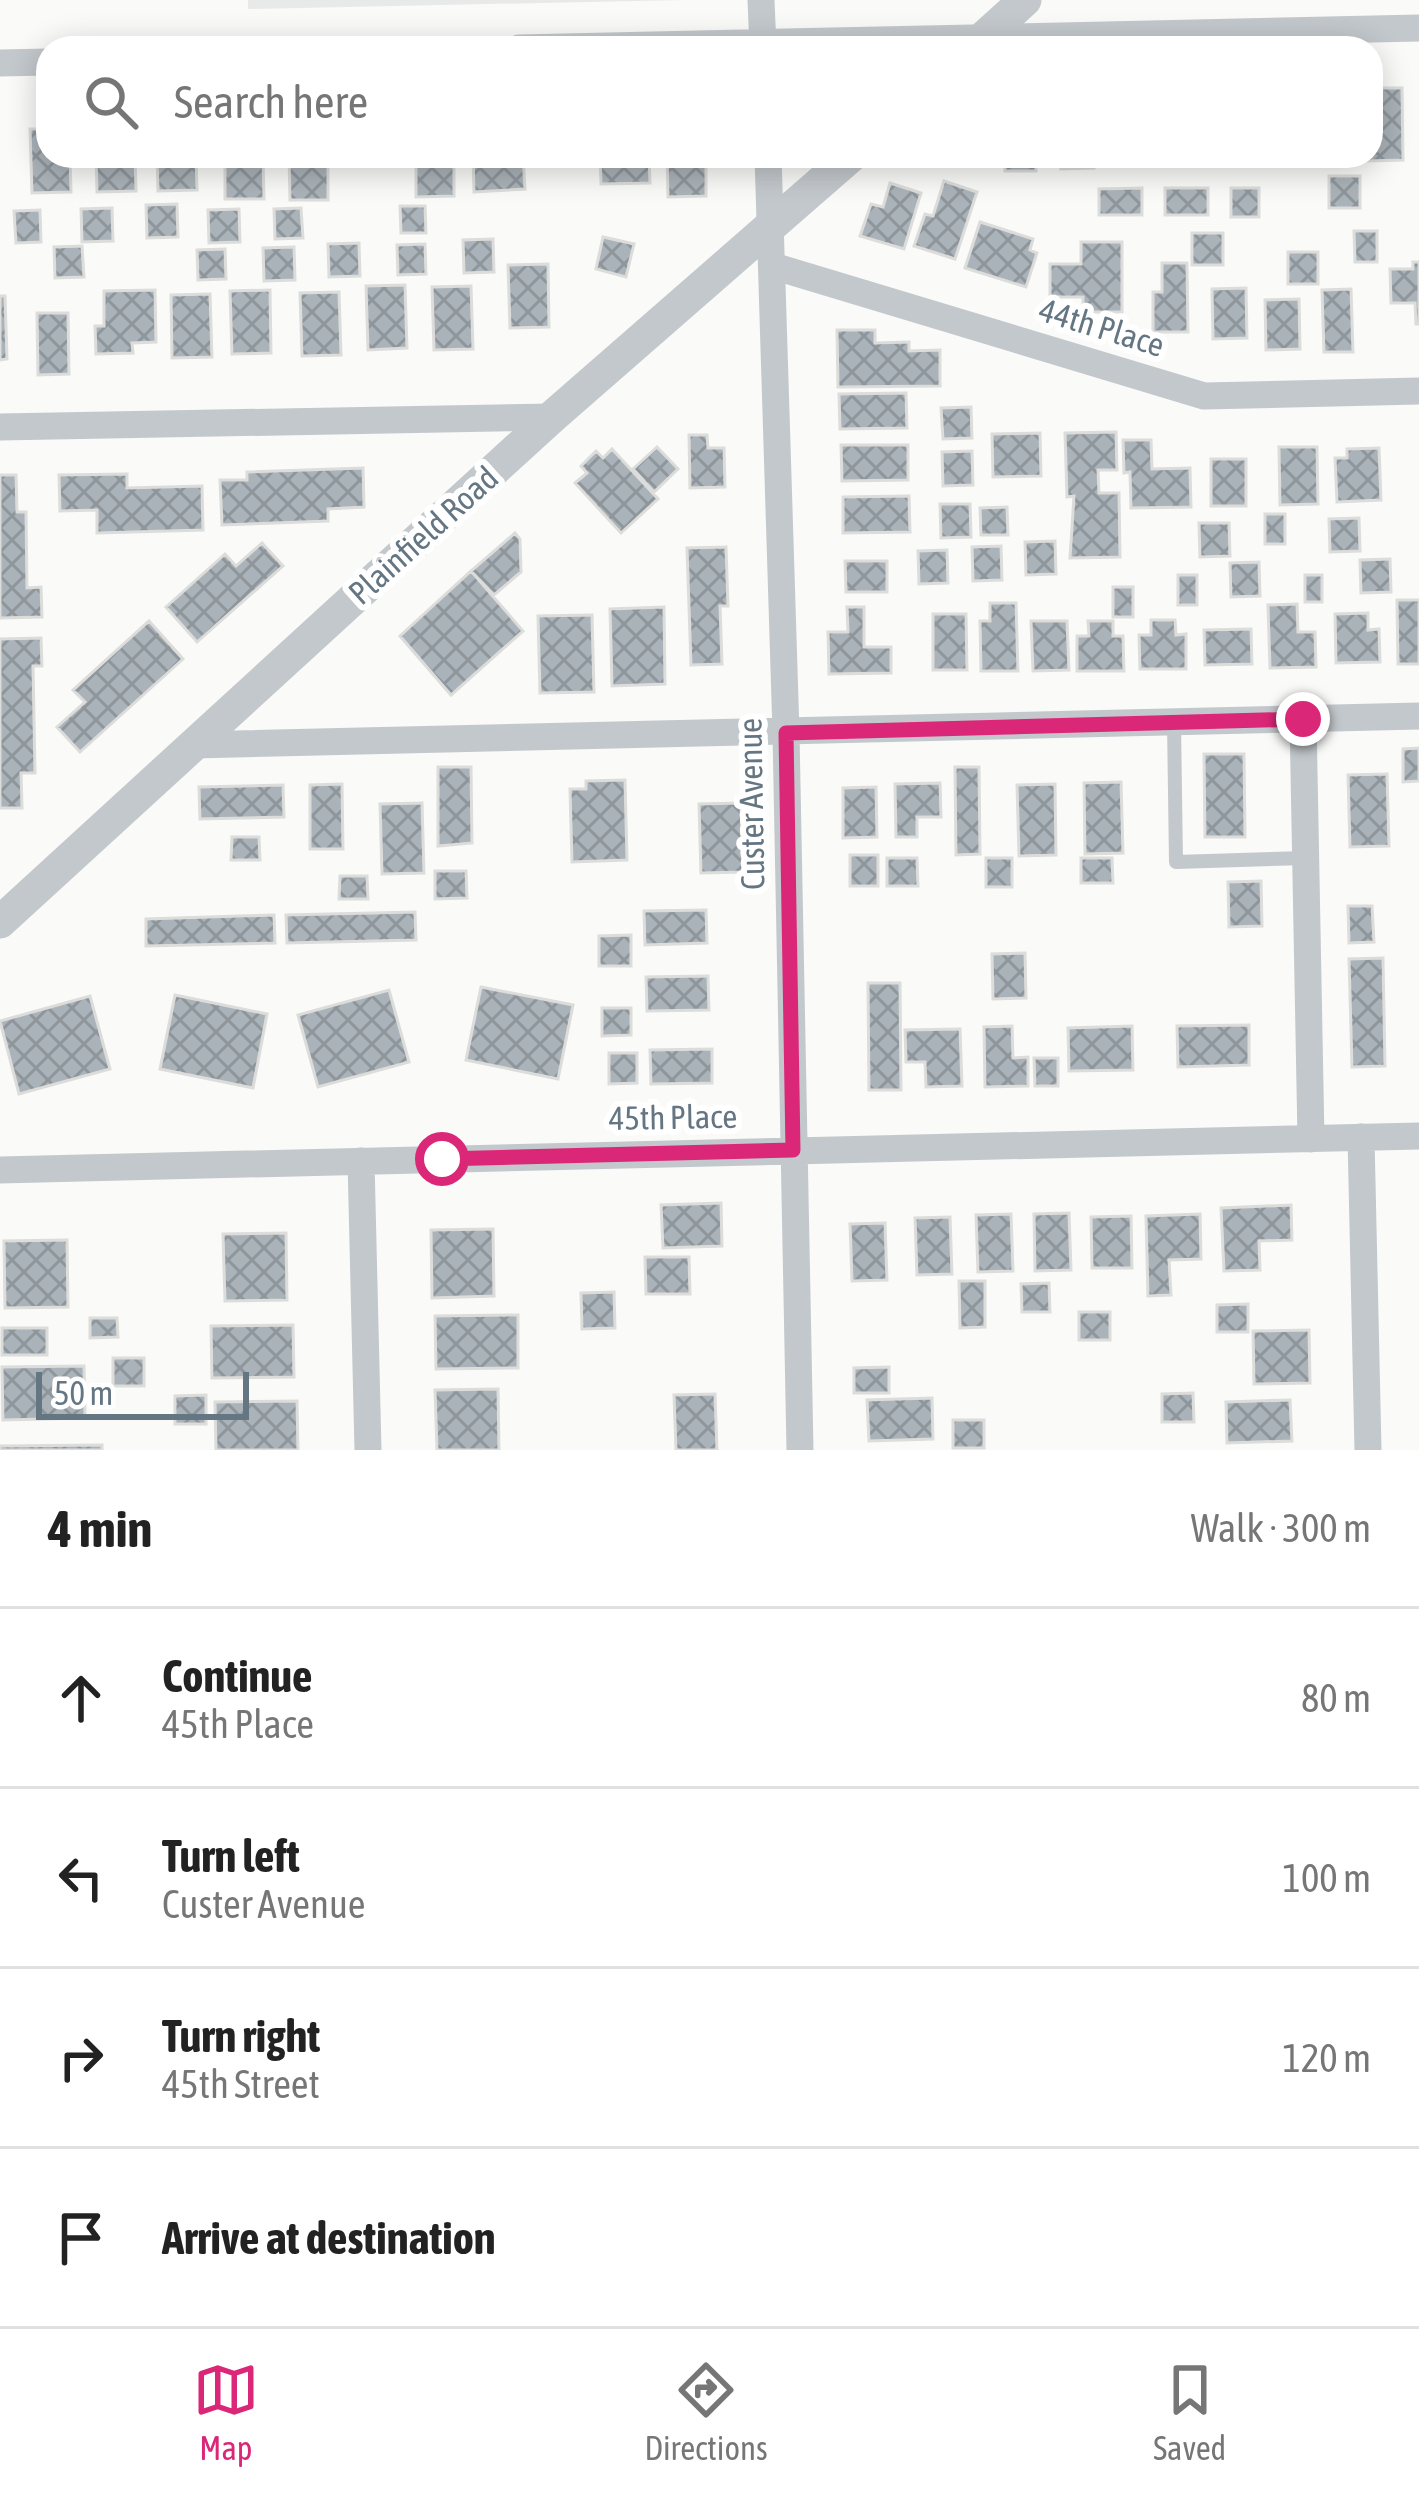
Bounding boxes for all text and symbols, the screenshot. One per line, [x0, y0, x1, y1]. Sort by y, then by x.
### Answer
search box [36, 36, 1383, 168]
icon: search [78, 69, 144, 135]
text: Search here [174, 76, 368, 128]
street label: 44th Place [1035, 290, 1169, 364]
street label: Plainfield Road [341, 458, 505, 612]
route end [1276, 692, 1330, 746]
street label: Custer Avenue [731, 718, 771, 890]
street label: 45th Place [608, 1097, 738, 1137]
route start [415, 1132, 469, 1186]
scale bar [36, 1366, 249, 1419]
text: 50 m [54, 1374, 113, 1412]
text: 4 min [48, 1499, 152, 1558]
text: Walk · 300 m [1191, 1506, 1371, 1550]
text: Continue [162, 1650, 313, 1702]
icon: ahead [48, 1665, 114, 1731]
text: 80 m [1301, 1676, 1371, 1720]
text: 45th Place [162, 1702, 314, 1746]
text: Turn left [162, 1830, 300, 1882]
icon: left [48, 1845, 114, 1911]
text: 100 m [1283, 1856, 1371, 1900]
text: Custer Avenue [162, 1882, 366, 1926]
text: Turn right [162, 2010, 320, 2062]
icon: right [48, 2025, 114, 2091]
text: 120 m [1283, 2036, 1371, 2080]
text: 45th Street [162, 2062, 320, 2106]
icon: arrive [48, 2205, 114, 2271]
text: Arrive at destination [162, 2212, 496, 2264]
tab: Map [193, 2357, 259, 2467]
tab: Directions [644, 2357, 768, 2467]
tab: Saved [1153, 2357, 1226, 2467]

